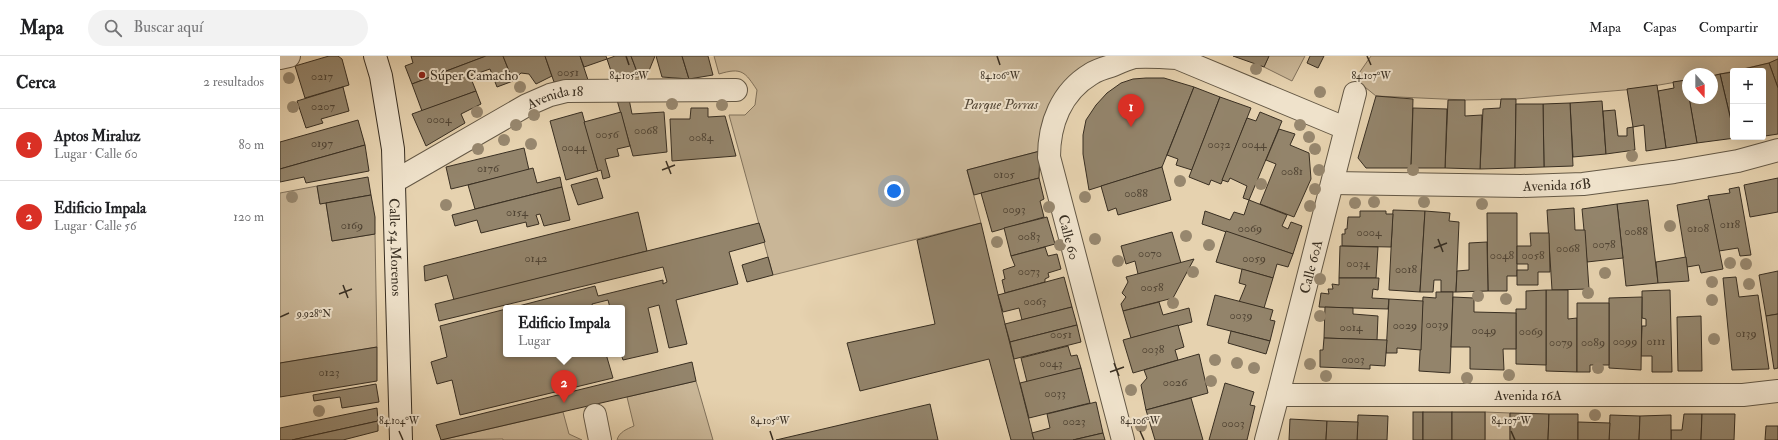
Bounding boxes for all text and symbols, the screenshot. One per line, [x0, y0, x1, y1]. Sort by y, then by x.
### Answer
search box [88, 10, 368, 46]
text: Mapa [20, 16, 64, 40]
icon: search [102, 17, 124, 39]
text: Buscar aquí [134, 18, 203, 37]
text: Mapa [1589, 19, 1621, 36]
text: Capas [1643, 19, 1677, 36]
text: Compartir [1699, 19, 1758, 36]
house number: 0051 [557, 65, 579, 80]
place label: Súper Camacho [430, 67, 519, 85]
north arrow [1682, 68, 1718, 104]
map controls [1730, 68, 1766, 140]
button: + [1730, 68, 1766, 104]
house number: 0217 [311, 69, 334, 84]
marker: Súper Camacho [417, 70, 427, 80]
text: 84.105°W [610, 70, 649, 82]
text: 84.106°W [980, 70, 1021, 82]
text: 84.107°W [1351, 70, 1391, 82]
text: Cerca [16, 72, 56, 93]
text: 2 resultados [203, 74, 264, 90]
street label: Avenida 18 [523, 83, 584, 113]
pin: 1 [1118, 94, 1144, 127]
park label: Parque Porras [963, 96, 1039, 113]
house number: 0207 [311, 99, 335, 114]
button: − [1730, 104, 1766, 140]
house number: 0004 [427, 112, 452, 127]
house number: 0068 [634, 123, 658, 138]
text: Aptos Miraluz [54, 127, 141, 146]
house number: 0056 [595, 127, 620, 142]
house number: 0084 [689, 130, 714, 145]
house number: 0197 [311, 136, 333, 151]
text: 1 [27, 137, 31, 153]
text: 80 m [238, 137, 264, 153]
house number: 0032 [1208, 137, 1231, 152]
house number: 0044 [1241, 137, 1267, 152]
house number: 0044 [561, 140, 587, 155]
text: Lugar · Calle 60 [54, 146, 138, 162]
house number: 0176 [477, 161, 500, 176]
house number: 0081 [1281, 164, 1303, 179]
house number: 0105 [993, 167, 1016, 182]
street label: Avenida 16B [1522, 175, 1592, 195]
your location [884, 181, 904, 201]
house number: 0088 [1124, 186, 1148, 201]
street label: Calle 54 Morenos [385, 198, 405, 297]
text: Edificio Impala [54, 199, 146, 218]
house number: 0093 [1002, 202, 1026, 217]
house number: 0154 [506, 205, 528, 220]
text: 2 [26, 209, 32, 225]
text: 120 m [233, 209, 264, 225]
street label: Calle 60 [1054, 213, 1083, 262]
house number: 0118 [1720, 217, 1741, 232]
text: Lugar · Calle 56 [54, 218, 137, 234]
house number: 0169 [341, 218, 363, 233]
house number: 0069 [1238, 221, 1262, 236]
house number: 0108 [1687, 221, 1709, 236]
house number: 0088 [1624, 224, 1648, 239]
house number: 0004 [1357, 225, 1382, 240]
house number: 0083 [1018, 229, 1040, 244]
house number: 0078 [1592, 237, 1616, 252]
street label: Calle 60A [1296, 238, 1326, 296]
house number: 0068 [1556, 241, 1580, 256]
house number: 0070 [1138, 246, 1162, 261]
house number: 0048 [1490, 248, 1515, 263]
house number: 0058 [1521, 248, 1545, 263]
house number: 0142 [525, 251, 547, 266]
house number: 0059 [1242, 251, 1266, 266]
house number: 0034 [1346, 256, 1370, 271]
house number: 0018 [1395, 262, 1417, 277]
house number: 0073 [1018, 264, 1040, 279]
house number: 0058 [1140, 280, 1164, 295]
house number: 0063 [1024, 294, 1046, 309]
popup [503, 305, 625, 357]
text: 9.928°N [296, 308, 331, 320]
house number: 0039 [1229, 308, 1253, 323]
text: Edificio Impala [518, 314, 610, 333]
house number: 0039 [1425, 317, 1449, 332]
house number: 0029 [1393, 318, 1417, 333]
house number: 0014 [1340, 320, 1363, 335]
house number: 0049 [1472, 323, 1496, 338]
house number: 0069 [1519, 324, 1543, 339]
house number: 0139 [1735, 326, 1757, 341]
house number: 0051 [1050, 327, 1072, 342]
text: Lugar [518, 333, 551, 349]
house number: 0099 [1613, 334, 1637, 349]
house number: 0111 [1647, 334, 1665, 349]
house number: 0079 [1549, 335, 1573, 350]
house number: 0089 [1581, 335, 1605, 350]
house number: 0038 [1142, 342, 1165, 357]
house number: 0003 [1341, 352, 1365, 367]
house number: 0043 [1039, 356, 1063, 371]
house number: 0123 [318, 365, 340, 380]
pin: 2 [551, 370, 577, 403]
house number: 0026 [1163, 375, 1188, 390]
house number: 0033 [1044, 386, 1066, 401]
street label: Avenida 16A [1493, 387, 1562, 404]
house number: 0023 [1063, 414, 1086, 429]
text: 84.104°W [379, 415, 420, 427]
text: 84.105°W [751, 415, 790, 427]
text: 84.106°W [1120, 415, 1161, 427]
text: 84.107°W [1491, 415, 1531, 427]
house number: 0003 [1221, 416, 1245, 431]

